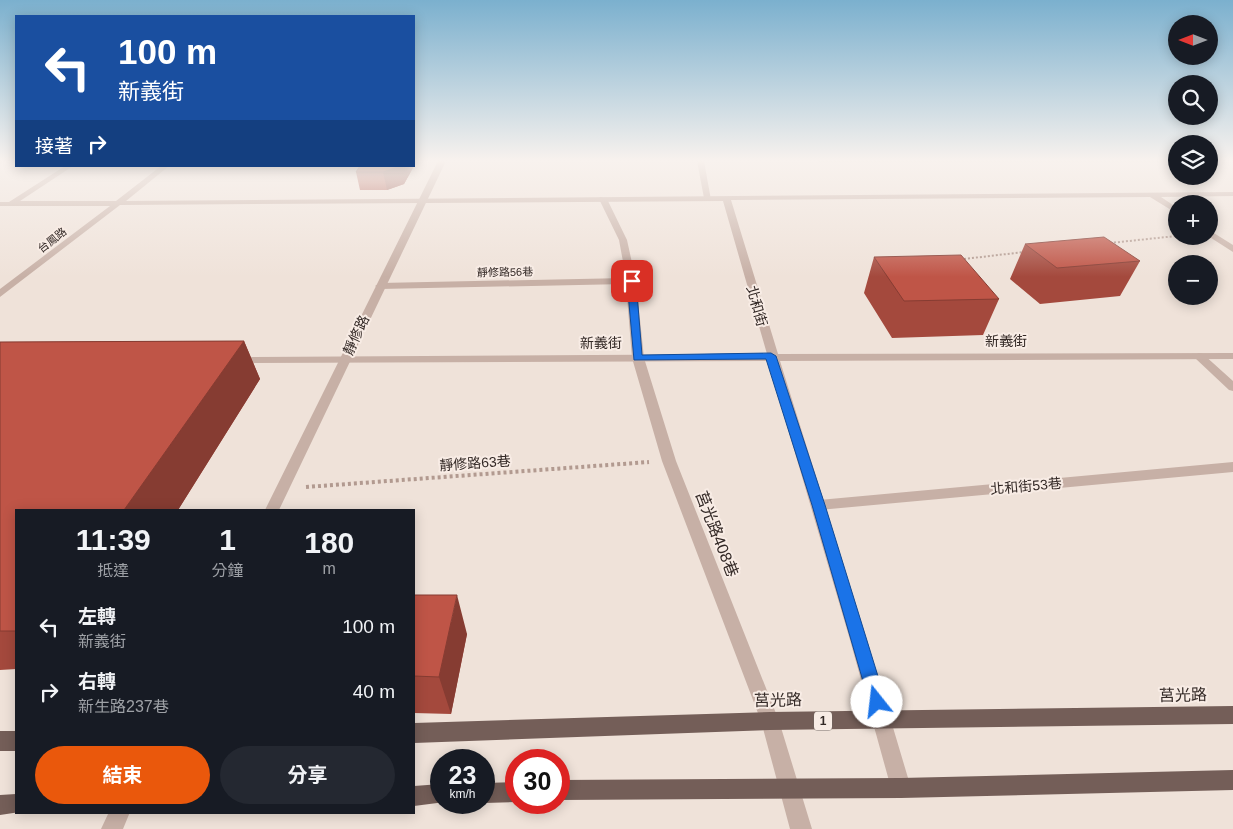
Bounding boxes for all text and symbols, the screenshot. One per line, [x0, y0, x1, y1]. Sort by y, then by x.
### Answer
north arrow [1168, 15, 1218, 65]
map controls [1168, 15, 1218, 305]
text: 100 m [118, 32, 217, 71]
icon: left [35, 35, 100, 100]
button: search [1168, 75, 1218, 125]
text: 新義街 [118, 79, 184, 104]
icon: right [83, 130, 111, 158]
button: layers [1168, 135, 1218, 185]
text: 接著 [35, 136, 73, 157]
button: + [1168, 195, 1218, 245]
street label: 台鳳路 [35, 225, 69, 255]
button: − [1168, 255, 1218, 305]
pin [611, 260, 653, 302]
street label: 靜修路56巷 [477, 266, 533, 278]
icon: arrive [618, 267, 646, 295]
street label: 北和街 [744, 284, 770, 328]
street label: 靜修路 [340, 313, 372, 357]
street label: 新義街 [985, 333, 1027, 349]
street label: 新義街 [580, 335, 622, 351]
street label: 靜修路63巷 [439, 453, 511, 473]
street label: 北和街53巷 [990, 475, 1062, 497]
street label: 莒光路408巷 [693, 489, 741, 579]
text: 11:39 [76, 523, 151, 556]
text: 1 [219, 523, 236, 556]
text: 180 [304, 526, 354, 559]
text: m [323, 560, 336, 577]
text: 抵達 [97, 562, 129, 579]
text: 分鐘 [211, 562, 244, 579]
text: 左轉 [78, 606, 116, 627]
icon: left [35, 613, 63, 641]
text: 100 m [342, 616, 395, 637]
text: 新義街 [78, 633, 126, 650]
text: 右轉 [78, 671, 116, 692]
position arrow [850, 675, 902, 727]
icon: right [35, 678, 63, 706]
text: 40 m [353, 681, 395, 702]
street label: 莒光路 [1159, 686, 1207, 704]
street label: 莒光路 [754, 691, 802, 709]
text: 新生路237巷 [78, 698, 169, 715]
road number: 1 [814, 711, 832, 730]
button: 結束 [35, 746, 210, 804]
button: 分享 [220, 746, 395, 804]
speed limit sign: 30 [505, 749, 570, 814]
text: 23 [449, 761, 476, 789]
text: km/h [449, 787, 476, 801]

